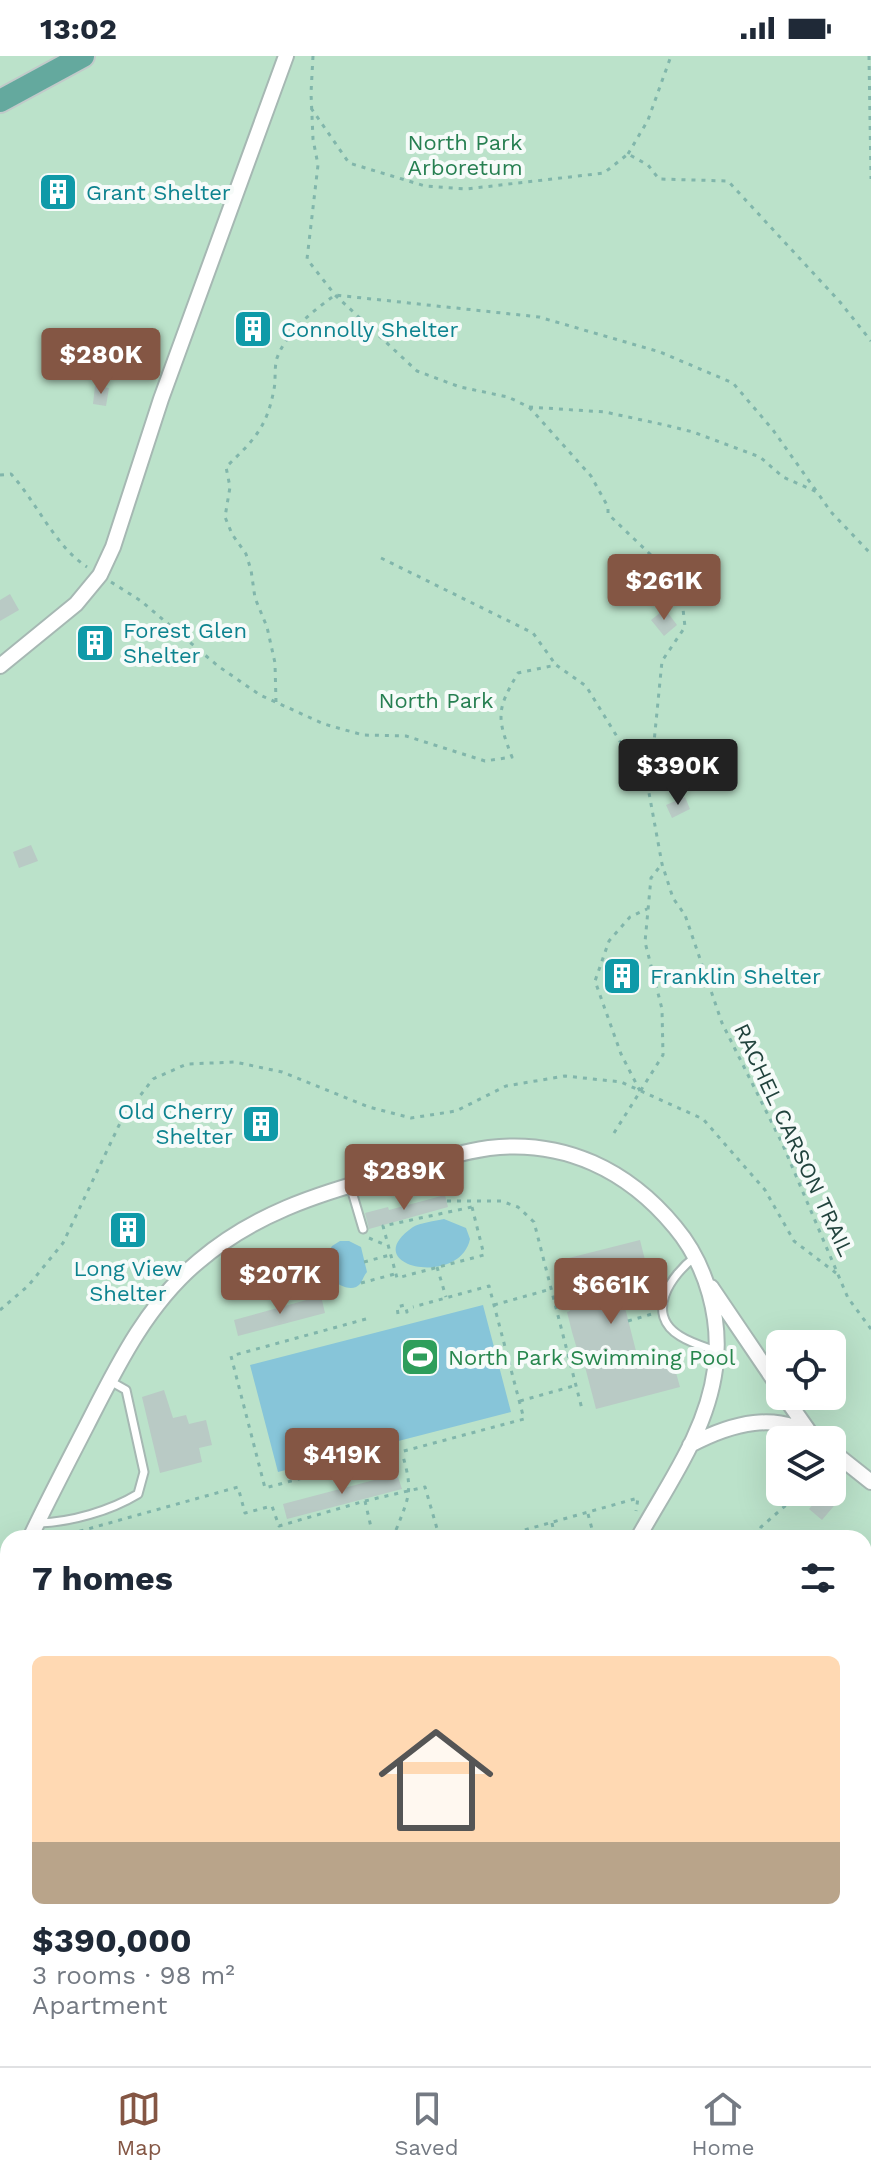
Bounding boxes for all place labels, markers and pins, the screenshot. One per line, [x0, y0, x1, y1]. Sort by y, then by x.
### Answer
building icon: Grant Shelter [37, 171, 79, 213]
place label: Grant Shelter [86, 180, 231, 205]
building icon: Connolly Shelter [232, 308, 274, 350]
place label: Connolly Shelter [281, 317, 459, 342]
pin: $280K [45, 328, 157, 396]
pin: $261K [608, 554, 720, 622]
place label: Forest Glen Shelter [123, 618, 247, 668]
building icon: Forest Glen Shelter [74, 622, 116, 664]
pin: $390K [622, 739, 734, 807]
building icon: Franklin Shelter [601, 955, 643, 997]
place label: Franklin Shelter [650, 964, 821, 989]
place label: Old Cherry Shelter [118, 1099, 234, 1149]
building icon: Old Cherry Shelter [240, 1103, 282, 1145]
pin: $289K [348, 1144, 460, 1212]
building icon: Long View Shelter [107, 1209, 149, 1251]
pin: $207K [224, 1248, 336, 1316]
place label: Long View Shelter [73, 1256, 183, 1306]
pin: $661K [555, 1258, 667, 1326]
sports icon: North Park Swimming Pool [399, 1336, 441, 1378]
place label: North Park Swimming Pool [448, 1345, 736, 1370]
pin: $419K [286, 1428, 398, 1496]

